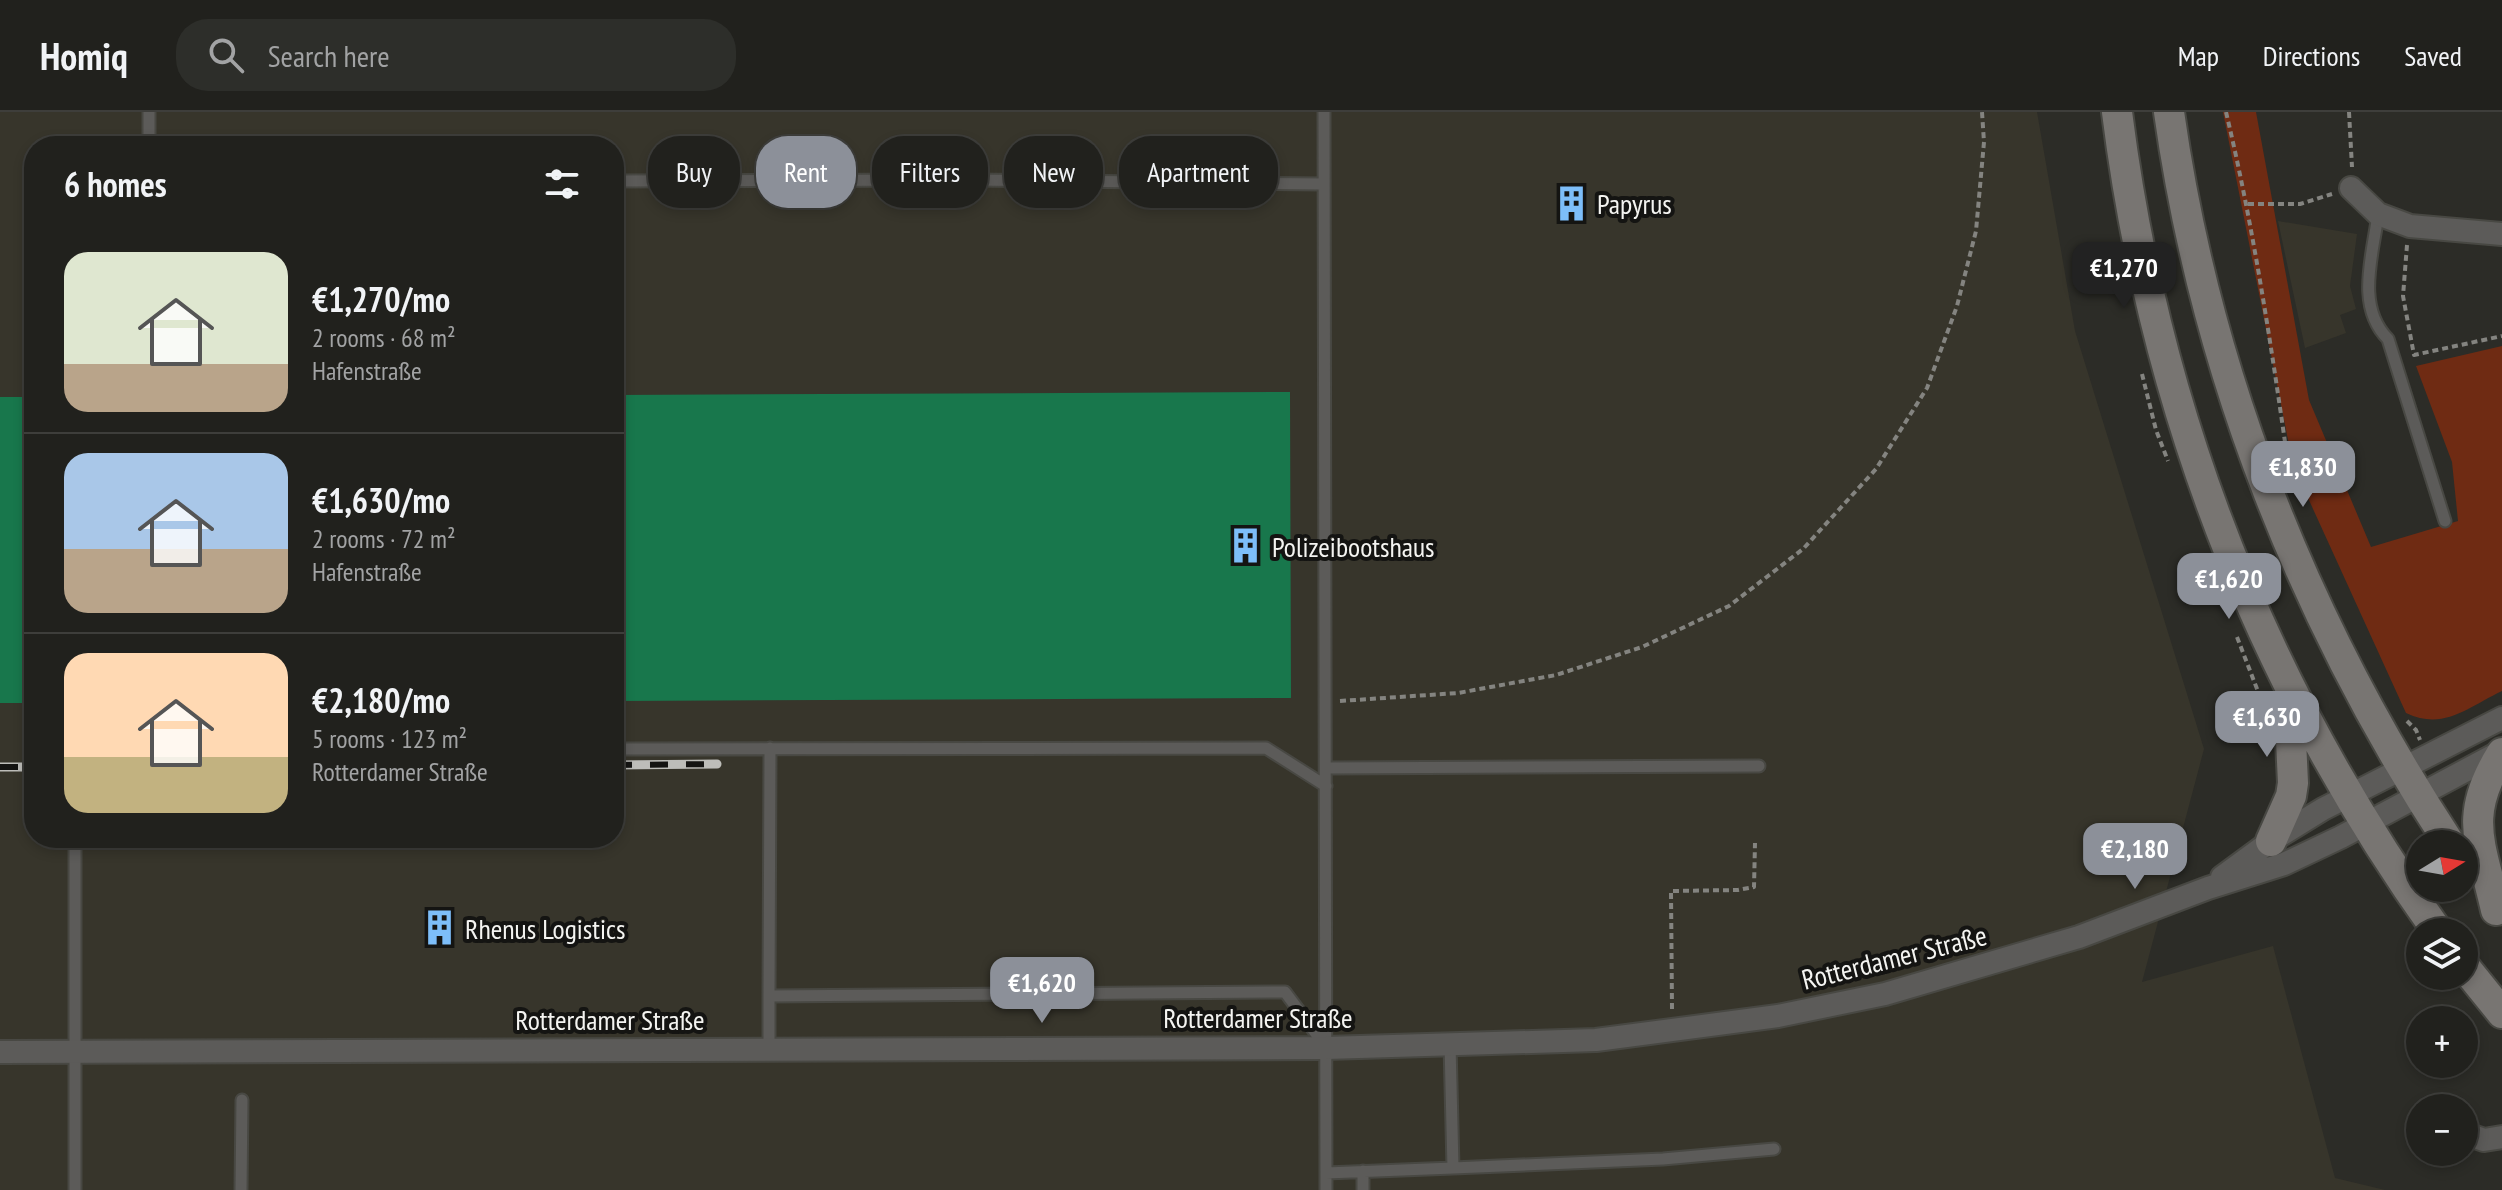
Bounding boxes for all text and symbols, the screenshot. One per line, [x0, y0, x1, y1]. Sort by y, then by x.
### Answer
search box [176, 19, 736, 91]
text: Homiq [40, 31, 128, 80]
icon: search [204, 33, 248, 77]
text: Search here [268, 36, 390, 75]
text: Map [2178, 37, 2219, 74]
text: Directions [2263, 37, 2360, 74]
text: Saved [2404, 37, 2462, 74]
chip: Buy [648, 136, 740, 208]
chip: Rent [756, 136, 856, 208]
chip: Filters [872, 136, 988, 208]
chip: New [1004, 136, 1103, 208]
chip: Apartment [1119, 136, 1278, 208]
text: 6 homes [64, 162, 167, 206]
icon: filters [540, 162, 584, 206]
building icon: Papyrus [1552, 184, 1590, 222]
place label: Papyrus [1597, 185, 1672, 222]
pin: €1,270 [2059, 242, 2189, 310]
text: €1,270 [2090, 251, 2158, 284]
text: €1,270/mo [312, 277, 450, 321]
icon: home [128, 284, 224, 380]
text: 2 rooms · 68 m² [312, 321, 456, 354]
text: Hafenstraße [312, 354, 422, 387]
pin: €1,830 [2238, 441, 2368, 509]
text: €1,830 [2269, 450, 2337, 483]
text: €1,630/mo [312, 478, 450, 522]
icon: home [128, 485, 224, 581]
text: 2 rooms · 72 m² [312, 522, 456, 555]
building icon: Polizeibootshaus [1227, 527, 1265, 565]
place label: Polizeibootshaus [1272, 528, 1435, 565]
pin: €1,620 [2164, 553, 2294, 621]
text: Hafenstraße [312, 555, 422, 588]
text: €1,620 [2195, 562, 2263, 595]
text: €2,180/mo [312, 678, 450, 722]
icon: home [128, 685, 224, 781]
pin: €1,630 [2202, 691, 2332, 759]
text: €1,630 [2233, 700, 2301, 733]
text: 5 rooms · 123 m² [312, 722, 467, 755]
text: Rotterdamer Straße [312, 755, 488, 788]
pin: €2,180 [2070, 823, 2200, 891]
north arrow [2406, 830, 2478, 902]
map controls [2406, 830, 2478, 1166]
text: €2,180 [2101, 832, 2169, 865]
building icon: Rhenus Logistics [420, 909, 458, 947]
place label: Rhenus Logistics [465, 910, 626, 947]
street label: Rotterdamer Straße [1798, 916, 1990, 998]
button: layers [2406, 918, 2478, 990]
pin: €1,620 [977, 957, 1107, 1025]
text: €1,620 [1008, 966, 1076, 999]
street label: Rotterdamer Straße [1163, 999, 1353, 1036]
street label: Rotterdamer Straße [515, 1001, 705, 1038]
button: + [2406, 1006, 2478, 1078]
button: − [2406, 1094, 2478, 1166]

